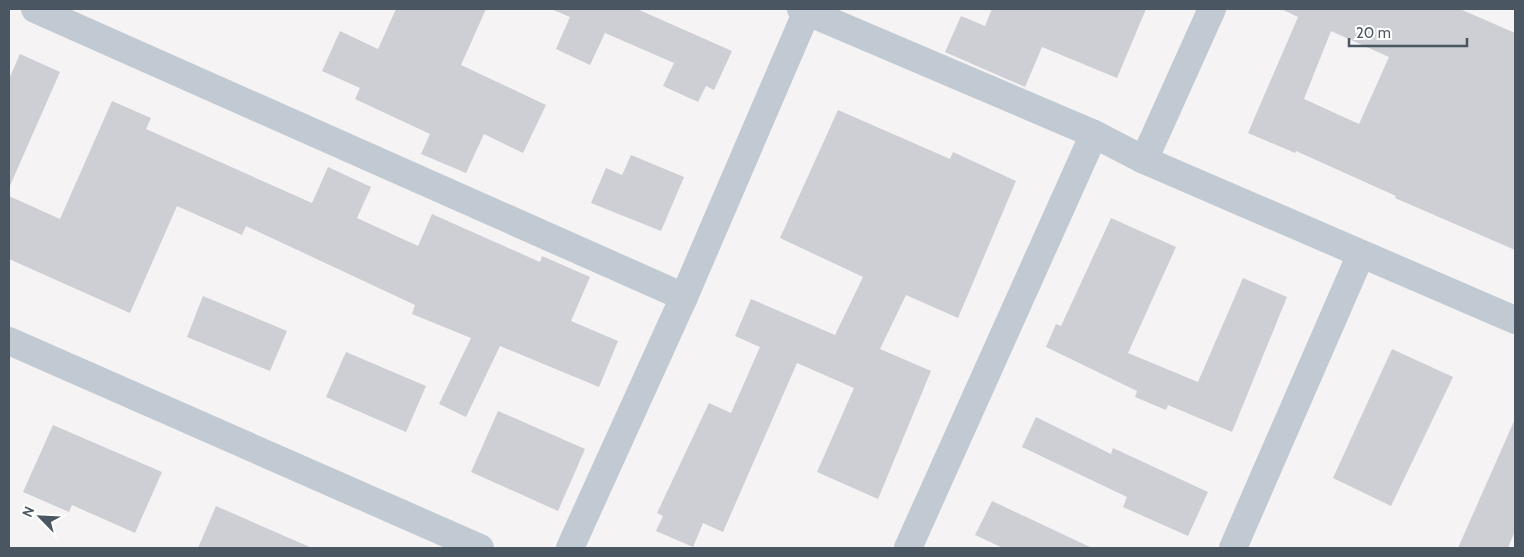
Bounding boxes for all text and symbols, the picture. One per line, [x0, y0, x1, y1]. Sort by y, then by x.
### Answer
scale bar [1349, 15, 1466, 47]
text: 20 m [1356, 24, 1391, 42]
north arrow [15, 492, 65, 542]
text: N [18, 504, 38, 520]

